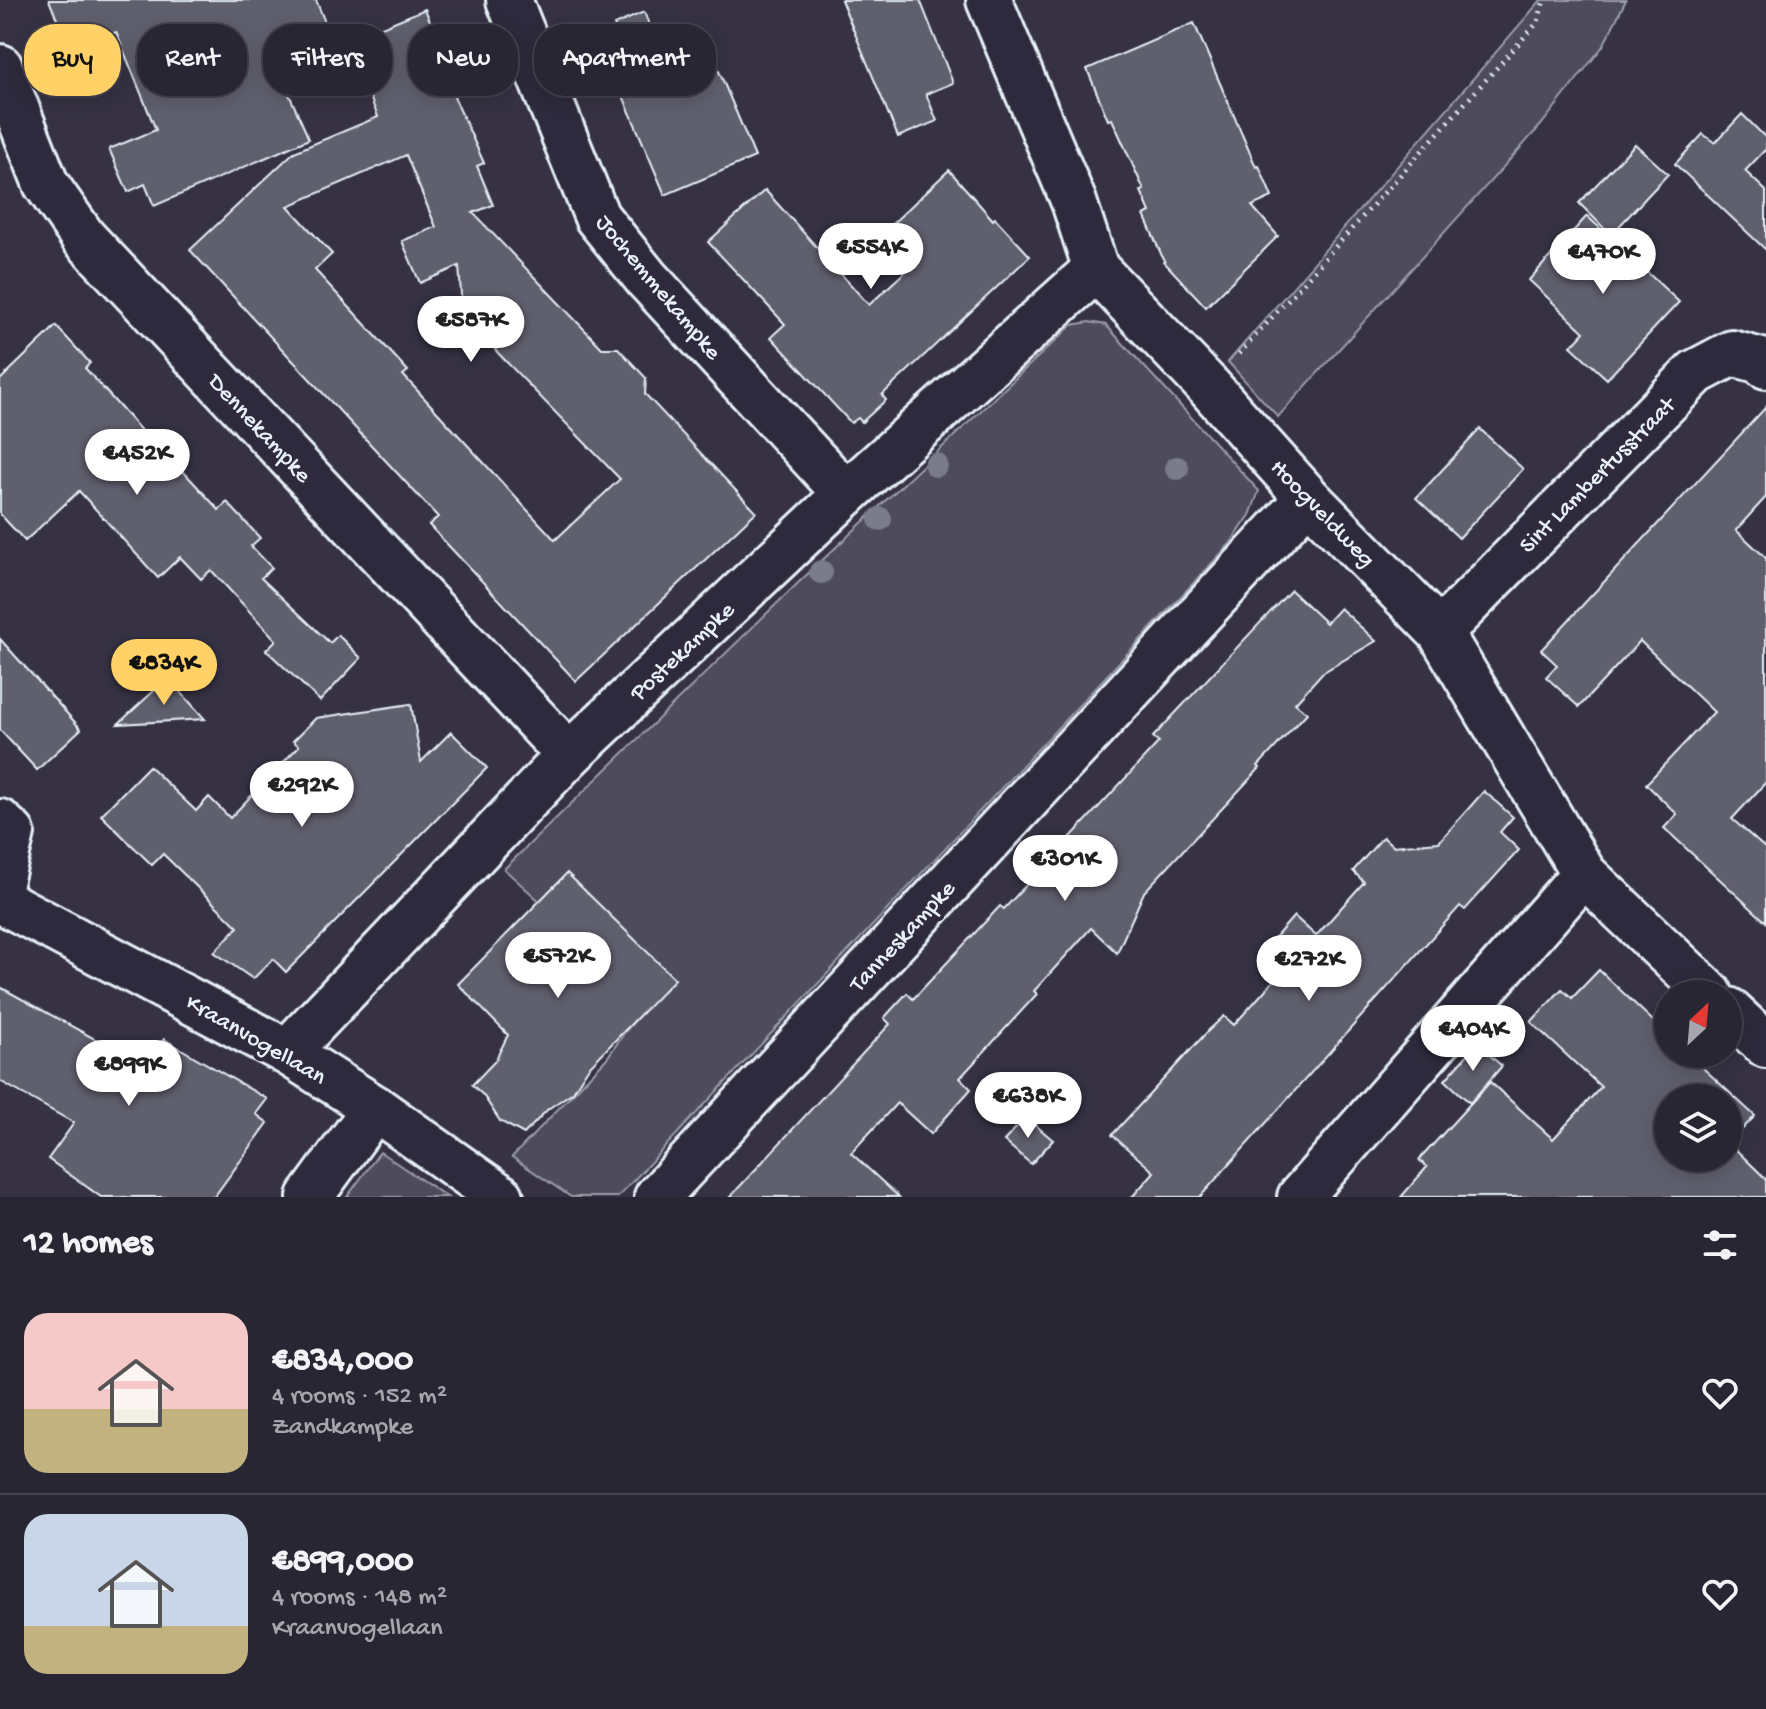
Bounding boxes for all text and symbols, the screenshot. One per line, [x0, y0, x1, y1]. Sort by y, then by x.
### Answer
chip: Buy [24, 24, 121, 96]
chip: Rent [137, 24, 247, 96]
chip: Filters [263, 24, 392, 96]
chip: New [408, 24, 518, 96]
chip: Apartment [534, 24, 716, 96]
street label: Jochemmekampke [588, 210, 727, 367]
pin: €554K [815, 223, 927, 291]
pin: €470K [1547, 228, 1659, 296]
text: €554K [836, 233, 906, 264]
text: €470K [1568, 238, 1638, 269]
pin: €587K [415, 296, 527, 364]
text: €587K [435, 306, 507, 337]
street label: Dennekampke [199, 367, 317, 491]
street label: Sint Lambertusstraat [1514, 391, 1684, 561]
pin: €452K [81, 429, 193, 497]
text: €452K [103, 439, 171, 470]
street label: Hoogveldweg [1263, 454, 1380, 575]
street label: Postekampke [624, 596, 742, 709]
pin: €834K [108, 639, 220, 707]
text: €834K [129, 649, 199, 680]
pin: €292K [246, 761, 358, 829]
text: €292K [268, 771, 336, 802]
pin: €301K [1009, 835, 1121, 903]
text: €301K [1031, 845, 1099, 876]
street label: Tanneskampke [843, 875, 963, 1001]
pin: €572K [502, 932, 614, 1000]
pin: €272K [1253, 935, 1365, 1003]
text: €572K [523, 942, 593, 973]
text: €272K [1275, 945, 1343, 976]
north arrow [1654, 980, 1742, 1068]
map controls [1654, 980, 1742, 1172]
street label: Kraanvogellaan [180, 989, 331, 1093]
pin: €404K [1417, 1005, 1529, 1073]
text: €404K [1438, 1015, 1508, 1046]
pin: €899K [73, 1040, 185, 1108]
text: €899K [94, 1050, 164, 1081]
pin: €638K [972, 1072, 1084, 1140]
text: €638K [993, 1082, 1063, 1113]
button: layers [1654, 1084, 1742, 1172]
icon: filters [1698, 1223, 1742, 1267]
text: 12 homes [24, 1225, 153, 1265]
text: €834,000 [272, 1342, 413, 1382]
icon: home [88, 1345, 184, 1441]
icon: heart [1698, 1371, 1742, 1415]
text: 4 rooms · 152 m² [272, 1382, 447, 1413]
text: Zandkampke [272, 1413, 413, 1444]
text: €899,000 [272, 1543, 414, 1583]
icon: home [88, 1546, 184, 1642]
icon: heart [1698, 1572, 1742, 1616]
text: 4 rooms · 148 m² [272, 1583, 447, 1614]
text: Kraanvogellaan [272, 1614, 443, 1645]

